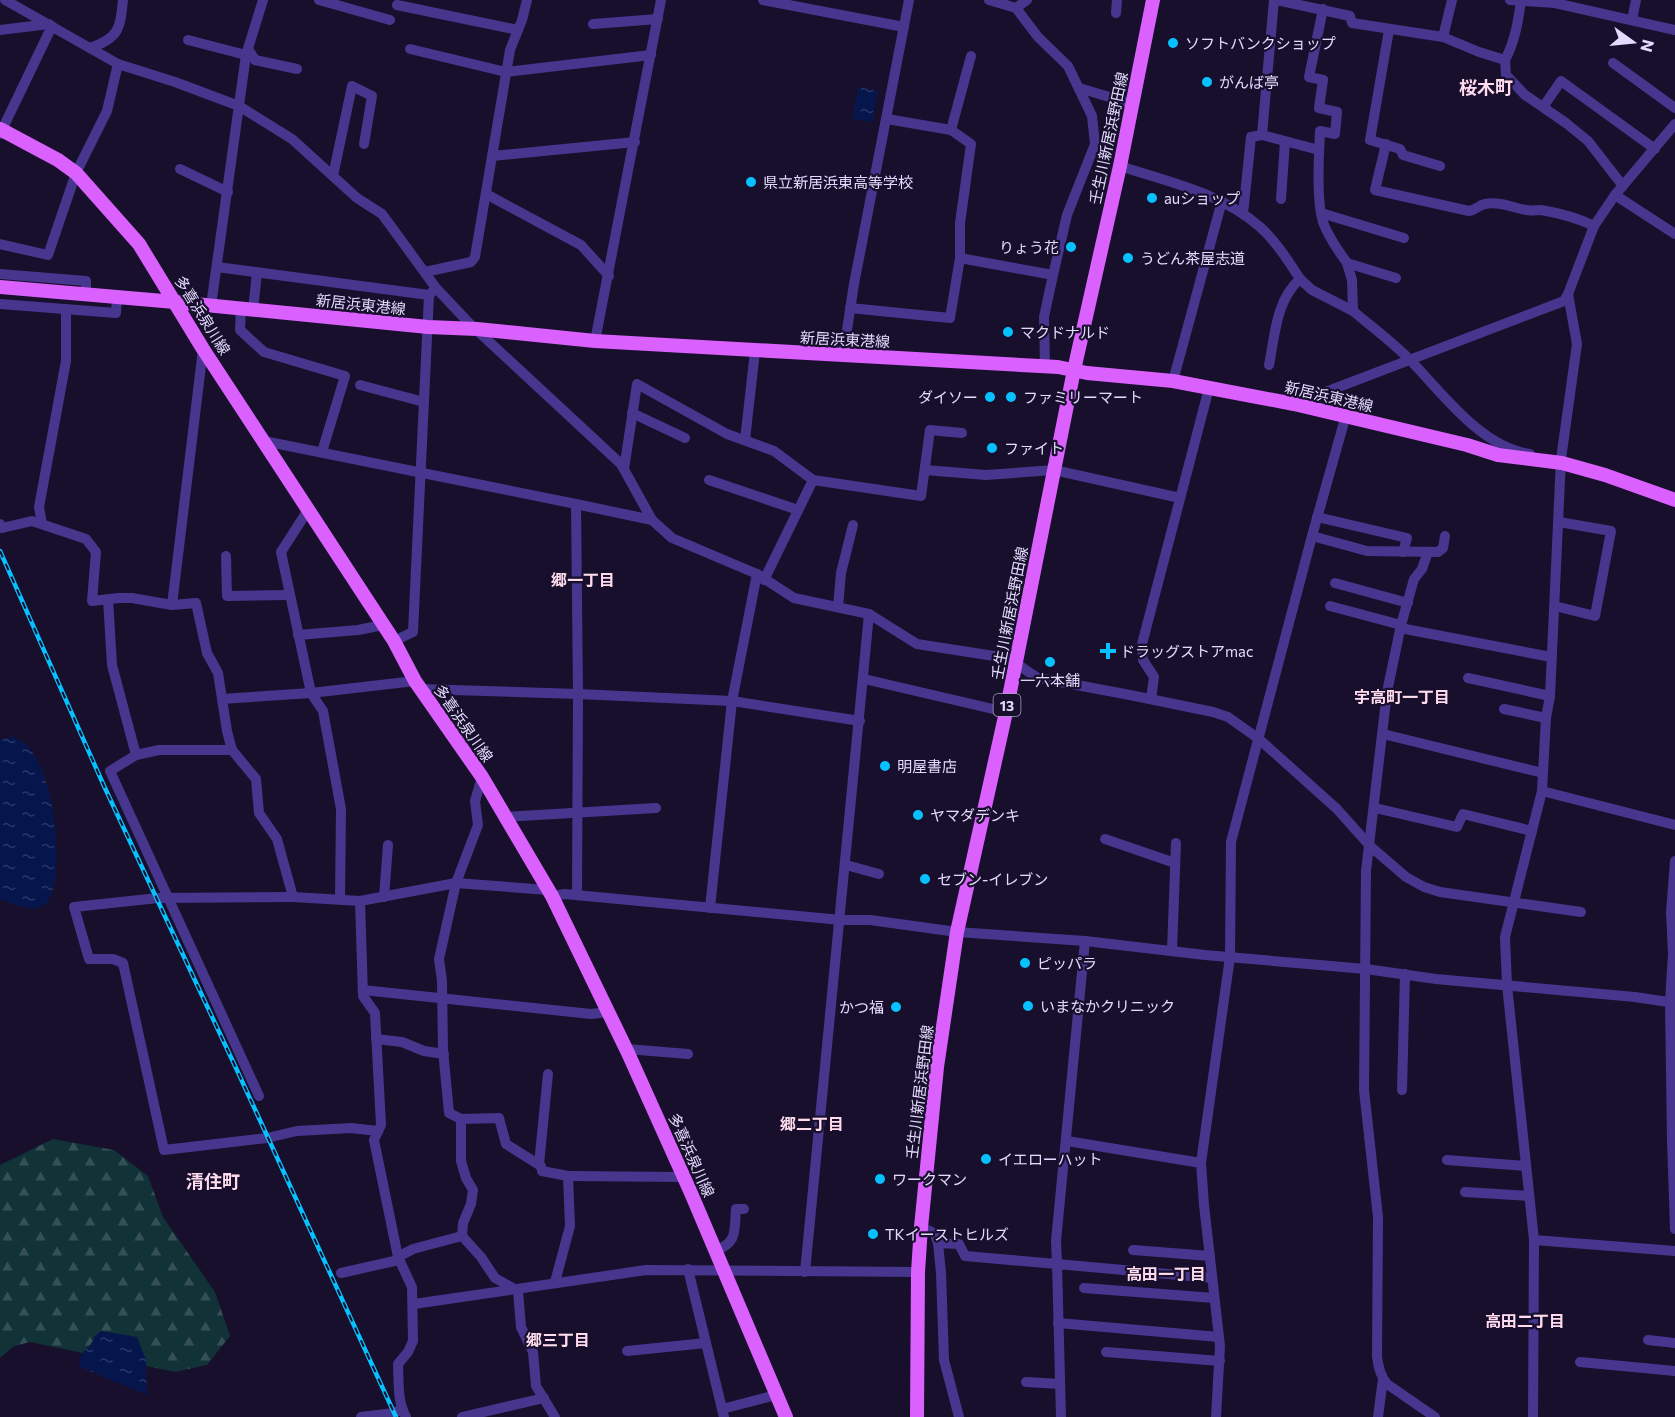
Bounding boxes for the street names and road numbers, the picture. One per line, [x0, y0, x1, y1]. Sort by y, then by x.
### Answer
street label: 壬生川新居浜野田線 [1085, 70, 1131, 206]
street label: 多喜浜泉川線 [172, 272, 234, 358]
street label: 新居浜東港線 [315, 290, 407, 318]
street label: 新居浜東港線 [800, 328, 890, 350]
street label: 新居浜東港線 [1283, 377, 1375, 415]
street label: 壬生川新居浜野田線 [987, 545, 1031, 681]
street label: 多喜浜泉川線 [431, 681, 497, 765]
road number: 13 [994, 694, 1020, 716]
street label: 壬生川新居浜野田線 [902, 1024, 936, 1160]
street label: 多喜浜泉川線 [665, 1110, 719, 1200]

